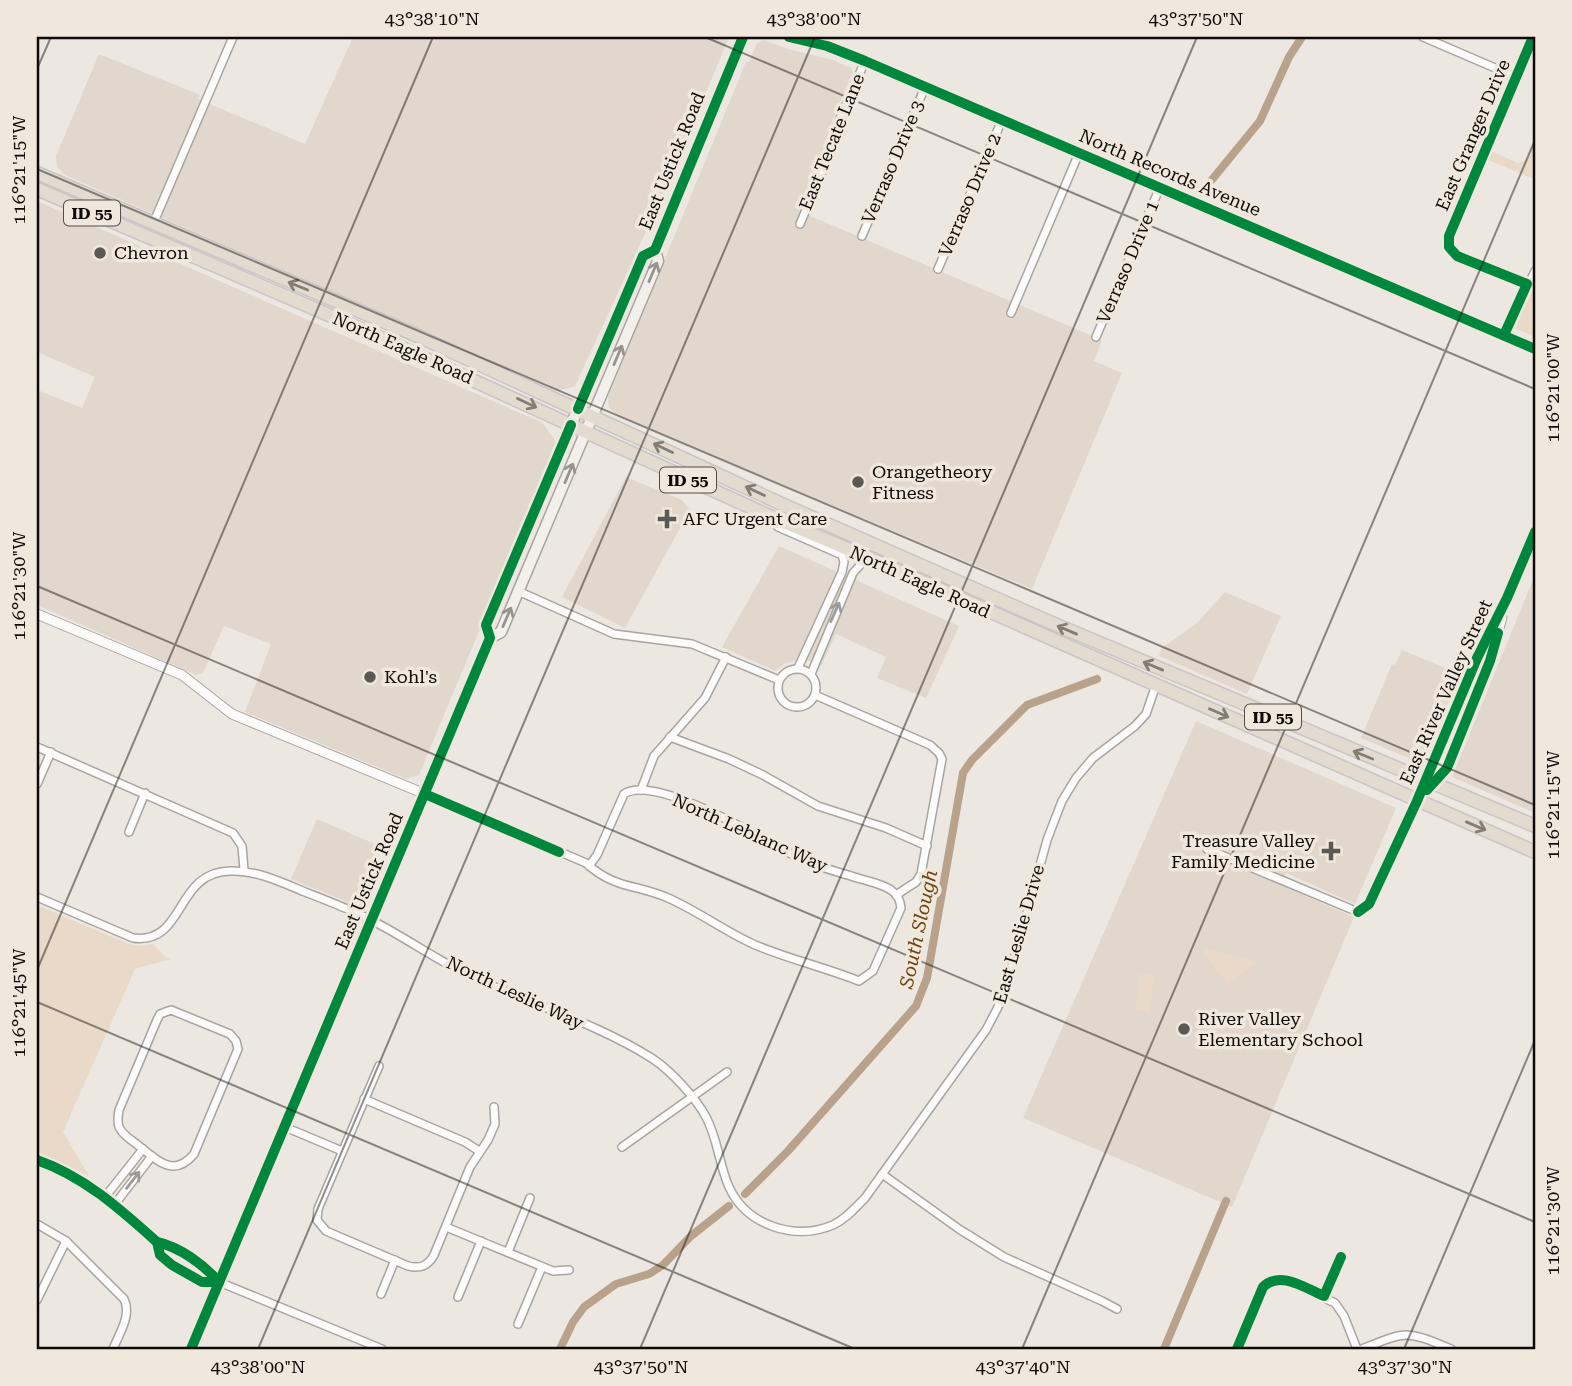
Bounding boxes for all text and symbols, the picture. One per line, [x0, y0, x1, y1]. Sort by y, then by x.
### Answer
text: 43°38'10"N [385, 8, 479, 29]
text: 43°38'00"N [767, 8, 861, 29]
text: 43°37'50"N [1149, 8, 1243, 29]
street label: East Granger Drive [1431, 56, 1514, 214]
street label: East Tecate Lane [795, 70, 869, 213]
street label: East Ustick Road [634, 88, 709, 233]
street label: Verraso Drive 3 [857, 97, 928, 226]
text: 116°21'15"W [8, 115, 29, 224]
street label: North Records Avenue [1076, 125, 1264, 220]
street label: Verraso Drive 2 [934, 130, 1005, 259]
street label: Verraso Drive 1 [1092, 197, 1163, 326]
road number: ID 55 [64, 200, 120, 226]
place label: Chevron [114, 242, 189, 263]
marker: Chevron [92, 245, 108, 261]
one-way arrow [647, 262, 660, 284]
one-way arrow [288, 278, 310, 291]
street label: North Eagle Road [330, 307, 477, 388]
text: 116°21'00"W [1542, 333, 1563, 442]
one-way arrow [613, 345, 626, 366]
one-way arrow [516, 398, 537, 411]
one-way arrow [653, 441, 674, 454]
place label: Orangetheory Fitness [872, 461, 993, 503]
one-way arrow [563, 463, 576, 484]
road number: ID 55 [660, 467, 716, 492]
marker: Orangetheory Fitness [850, 474, 866, 490]
one-way arrow [745, 484, 766, 498]
place label: AFC Urgent Care [683, 508, 827, 529]
marker: AFC Urgent Care [657, 509, 677, 529]
text: 116°21'30"W [8, 531, 29, 640]
street label: North Eagle Road [847, 541, 994, 622]
street label: East River Valley Street [1395, 596, 1496, 788]
one-way arrow [830, 602, 843, 623]
one-way arrow [501, 607, 514, 628]
one-way arrow [1057, 622, 1078, 635]
one-way arrow [1143, 659, 1164, 672]
place label: Kohl's [384, 666, 437, 687]
marker: Kohl's [362, 669, 378, 685]
road number: ID 55 [1245, 704, 1301, 730]
one-way arrow [1208, 707, 1229, 720]
one-way arrow [1352, 747, 1374, 760]
text: 116°21'15"W [1542, 750, 1563, 859]
street label: North Leblanc Way [669, 789, 831, 876]
street label: East Ustick Road [330, 809, 407, 952]
one-way arrow [1465, 821, 1486, 834]
place label: Treasure Valley Family Medicine [1171, 830, 1315, 872]
marker: Treasure Valley Family Medicine [1321, 841, 1341, 861]
street label: East Leslie Drive [989, 862, 1048, 1006]
water label: South Slough [894, 868, 942, 991]
text: 116°21'45"W [8, 948, 29, 1057]
street label: North Leslie Way [443, 952, 587, 1034]
place label: River Valley Elementary School [1198, 1008, 1363, 1050]
marker: River Valley Elementary School [1176, 1021, 1192, 1037]
text: 116°21'30"W [1542, 1166, 1563, 1275]
one-way arrow [126, 1171, 141, 1190]
text: 43°38'00"N [211, 1356, 305, 1377]
text: 43°37'50"N [594, 1356, 688, 1377]
text: 43°37'40"N [976, 1356, 1070, 1377]
text: 43°37'30"N [1358, 1356, 1452, 1377]

